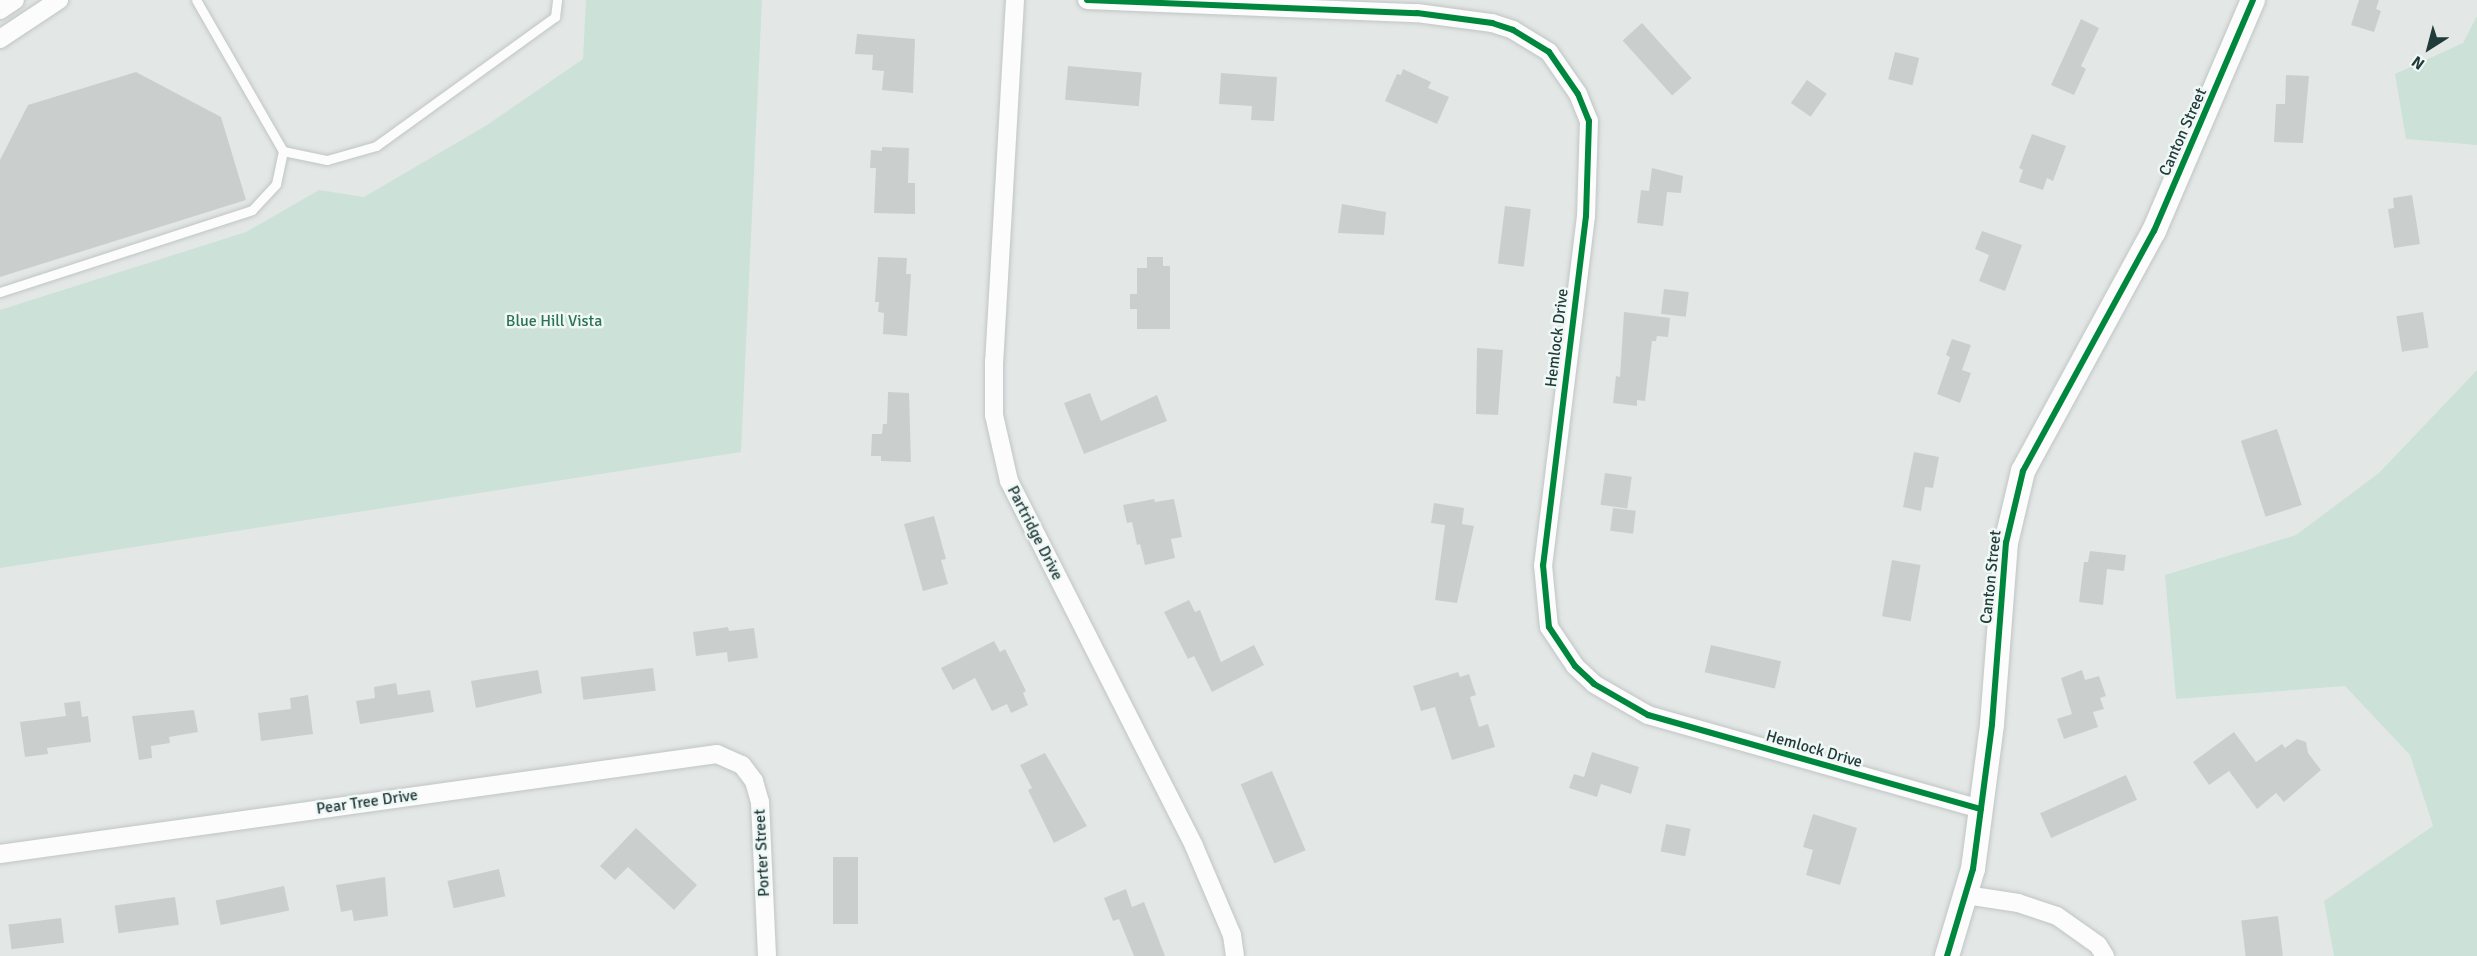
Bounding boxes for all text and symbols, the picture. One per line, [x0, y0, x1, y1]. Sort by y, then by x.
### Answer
north arrow [2399, 18, 2459, 78]
text: N [2408, 51, 2429, 74]
street label: Canton Street [2155, 85, 2211, 179]
street label: Hemlock Drive [1541, 288, 1573, 388]
park label: Blue Hill Vista [506, 311, 602, 331]
street label: Partridge Drive [1003, 483, 1067, 583]
street label: Canton Street [1977, 529, 2005, 625]
street label: Hemlock Drive [1764, 726, 1864, 772]
street label: Pear Tree Drive [315, 785, 419, 819]
street label: Porter Street [750, 809, 774, 897]

